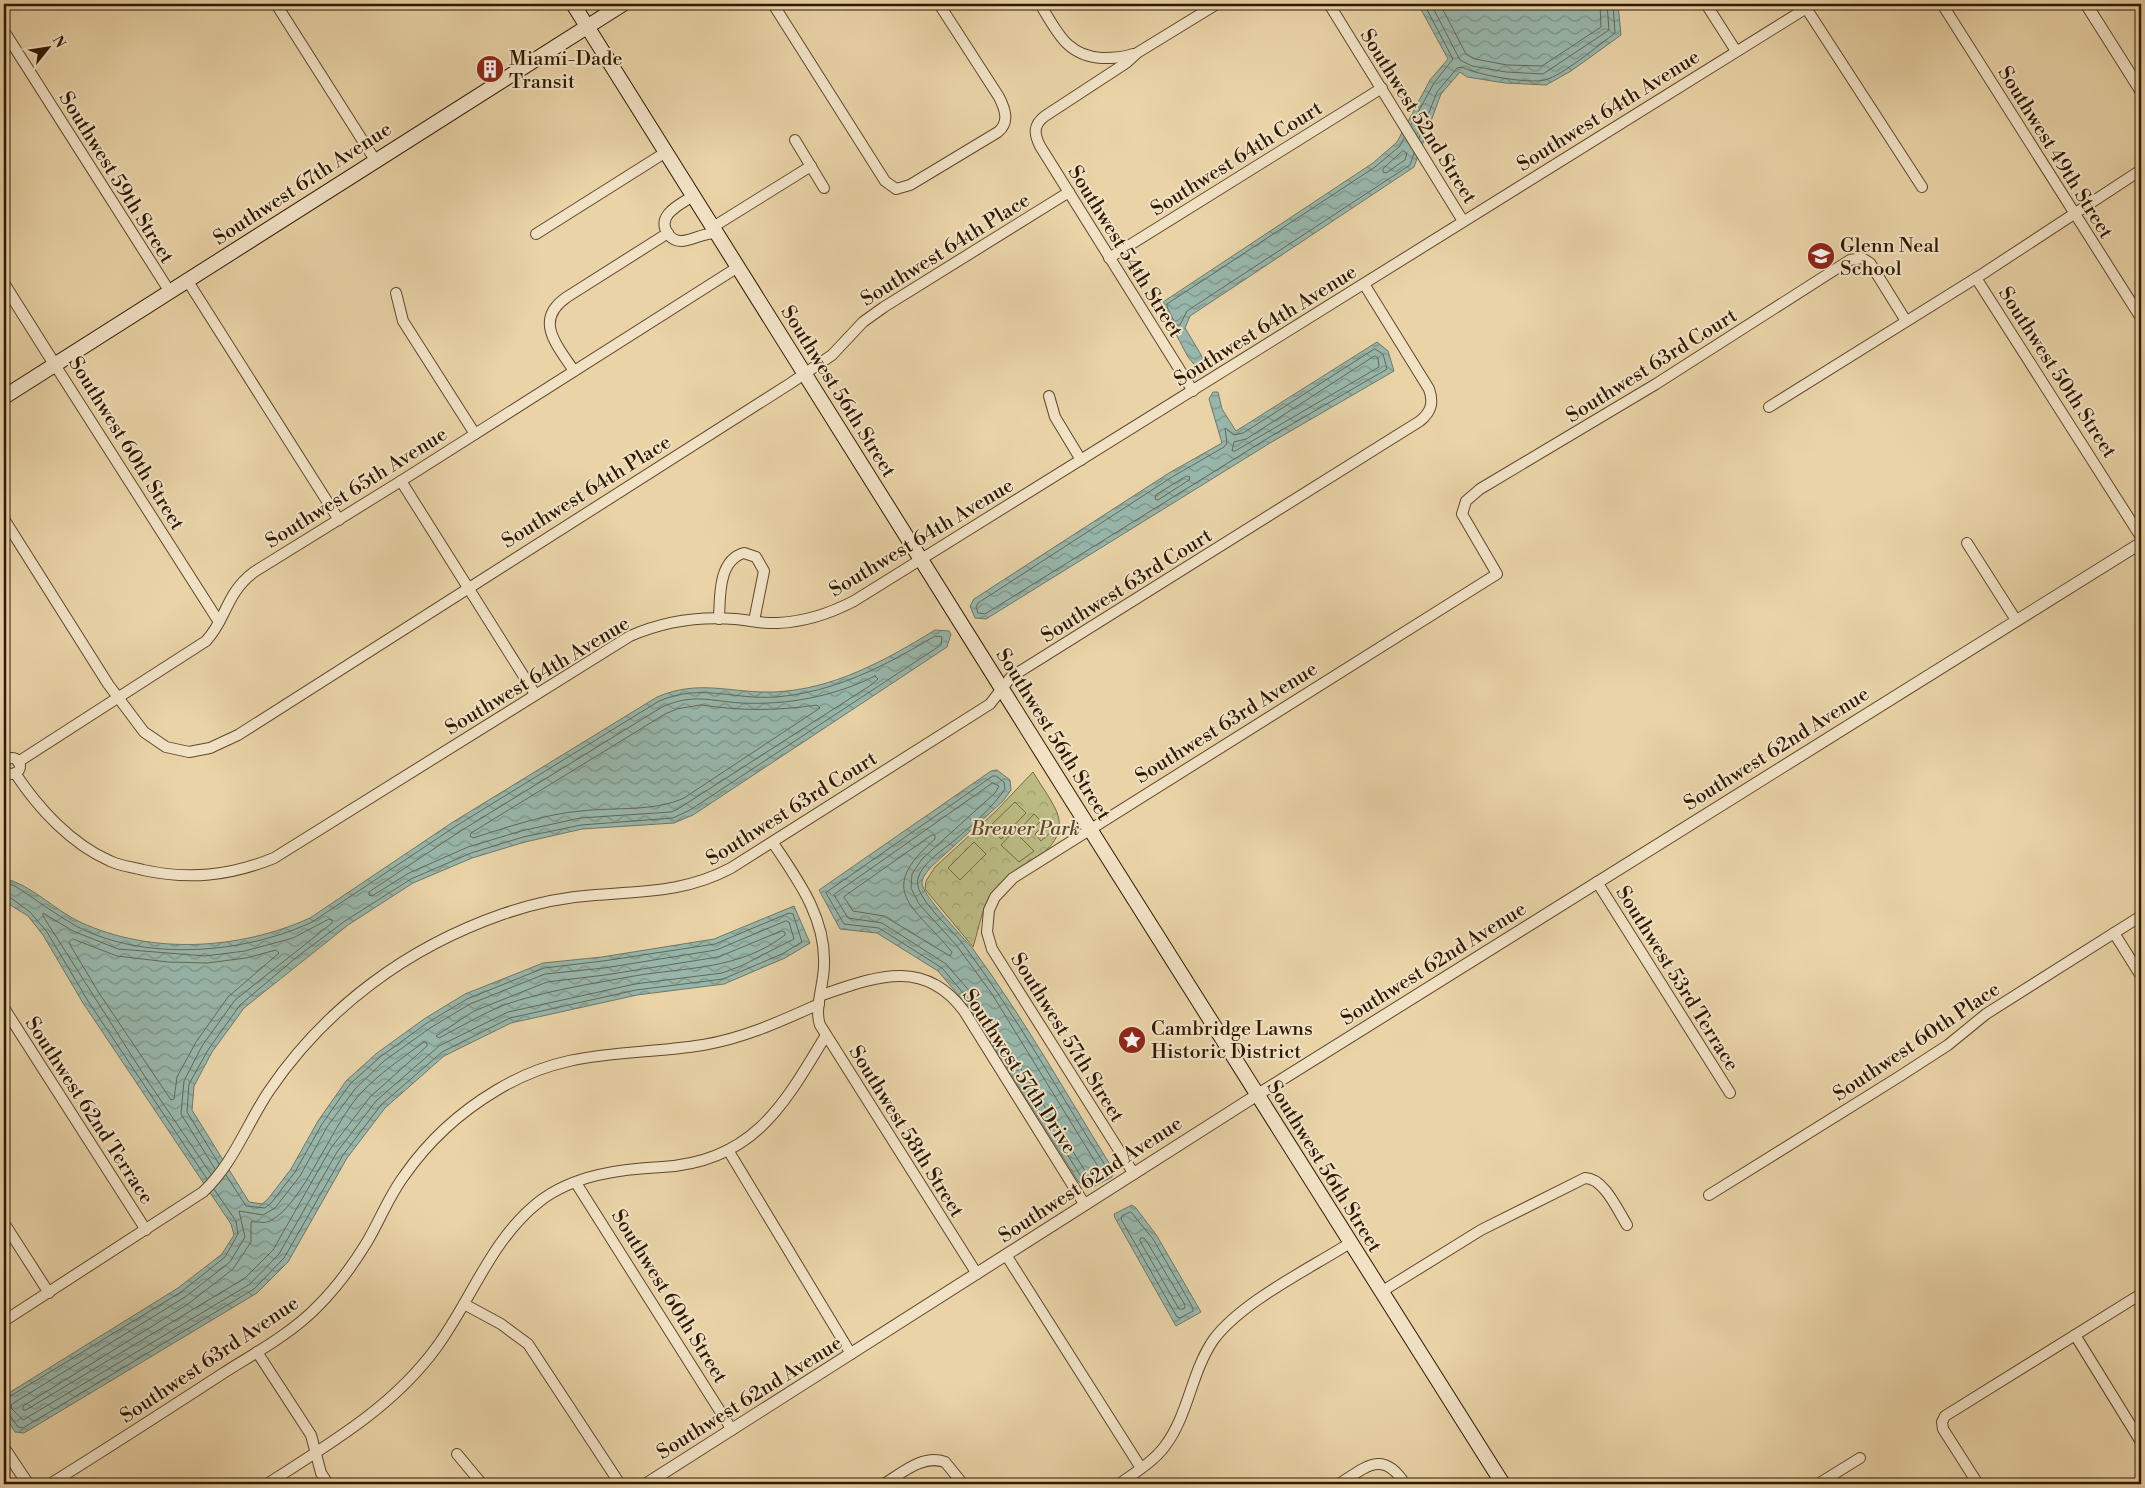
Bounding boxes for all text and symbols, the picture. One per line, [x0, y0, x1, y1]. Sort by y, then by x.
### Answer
north arrow [22, 22, 72, 72]
street label: Southwest 52nd Street [1354, 25, 1482, 209]
text: N [48, 33, 69, 51]
street label: Southwest 64th Avenue [1513, 45, 1705, 178]
place label: Miami-Dade Transit [509, 47, 623, 95]
building icon: Miami-Dade Transit [475, 54, 505, 84]
street label: Southwest 49th Street [1991, 62, 2118, 244]
street label: Southwest 59th Street [53, 87, 179, 268]
street label: Southwest 64th Court [1146, 96, 1327, 222]
street label: Southwest 67th Avenue [209, 117, 397, 251]
street label: Southwest 54th Street [1062, 161, 1188, 342]
street label: Southwest 64th Place [857, 188, 1035, 312]
place label: Glenn Neal School [1840, 234, 1940, 282]
school or university icon: Glenn Neal School [1806, 241, 1836, 271]
street label: Southwest 64th Avenue [1170, 260, 1362, 393]
street label: Southwest 50th Street [1992, 283, 2121, 463]
street label: Southwest 56th Street [775, 301, 901, 482]
street label: Southwest 63rd Court [1562, 303, 1742, 429]
street label: Southwest 60th Street [62, 352, 189, 535]
street label: Southwest 65th Avenue [261, 422, 452, 554]
street label: Southwest 64th Place [498, 430, 676, 554]
street label: Southwest 64th Avenue [825, 473, 1019, 603]
street label: Southwest 63rd Court [1037, 523, 1217, 649]
street label: Southwest 64th Avenue [441, 611, 635, 741]
street label: Southwest 56th Street [990, 644, 1116, 825]
street label: Southwest 63rd Avenue [1131, 657, 1323, 790]
street label: Southwest 62nd Avenue [1679, 682, 1874, 817]
street label: Southwest 63rd Court [702, 746, 882, 872]
park label: Brewer Park [969, 817, 1080, 842]
street label: Southwest 53rd Terrace [1610, 882, 1744, 1076]
street label: Southwest 62nd Avenue [1336, 897, 1531, 1032]
street label: Southwest 57th Street [1004, 948, 1129, 1127]
street label: Southwest 60th Place [1829, 977, 2005, 1107]
street label: Southwest 57th Drive [956, 985, 1081, 1159]
street label: Southwest 62nd Terrace [19, 1012, 159, 1209]
place label: Cambridge Lawns Historic District [1151, 1017, 1313, 1065]
place icon: Cambridge Lawns Historic District [1117, 1025, 1147, 1055]
street label: Southwest 58th Street [843, 1041, 969, 1222]
street label: Southwest 56th Street [1261, 1076, 1387, 1257]
street label: Southwest 62nd Avenue [994, 1112, 1187, 1249]
street label: Southwest 60th Street [605, 1205, 732, 1388]
street label: Southwest 63rd Avenue [116, 1291, 304, 1429]
street label: Southwest 62nd Avenue [652, 1331, 847, 1466]

